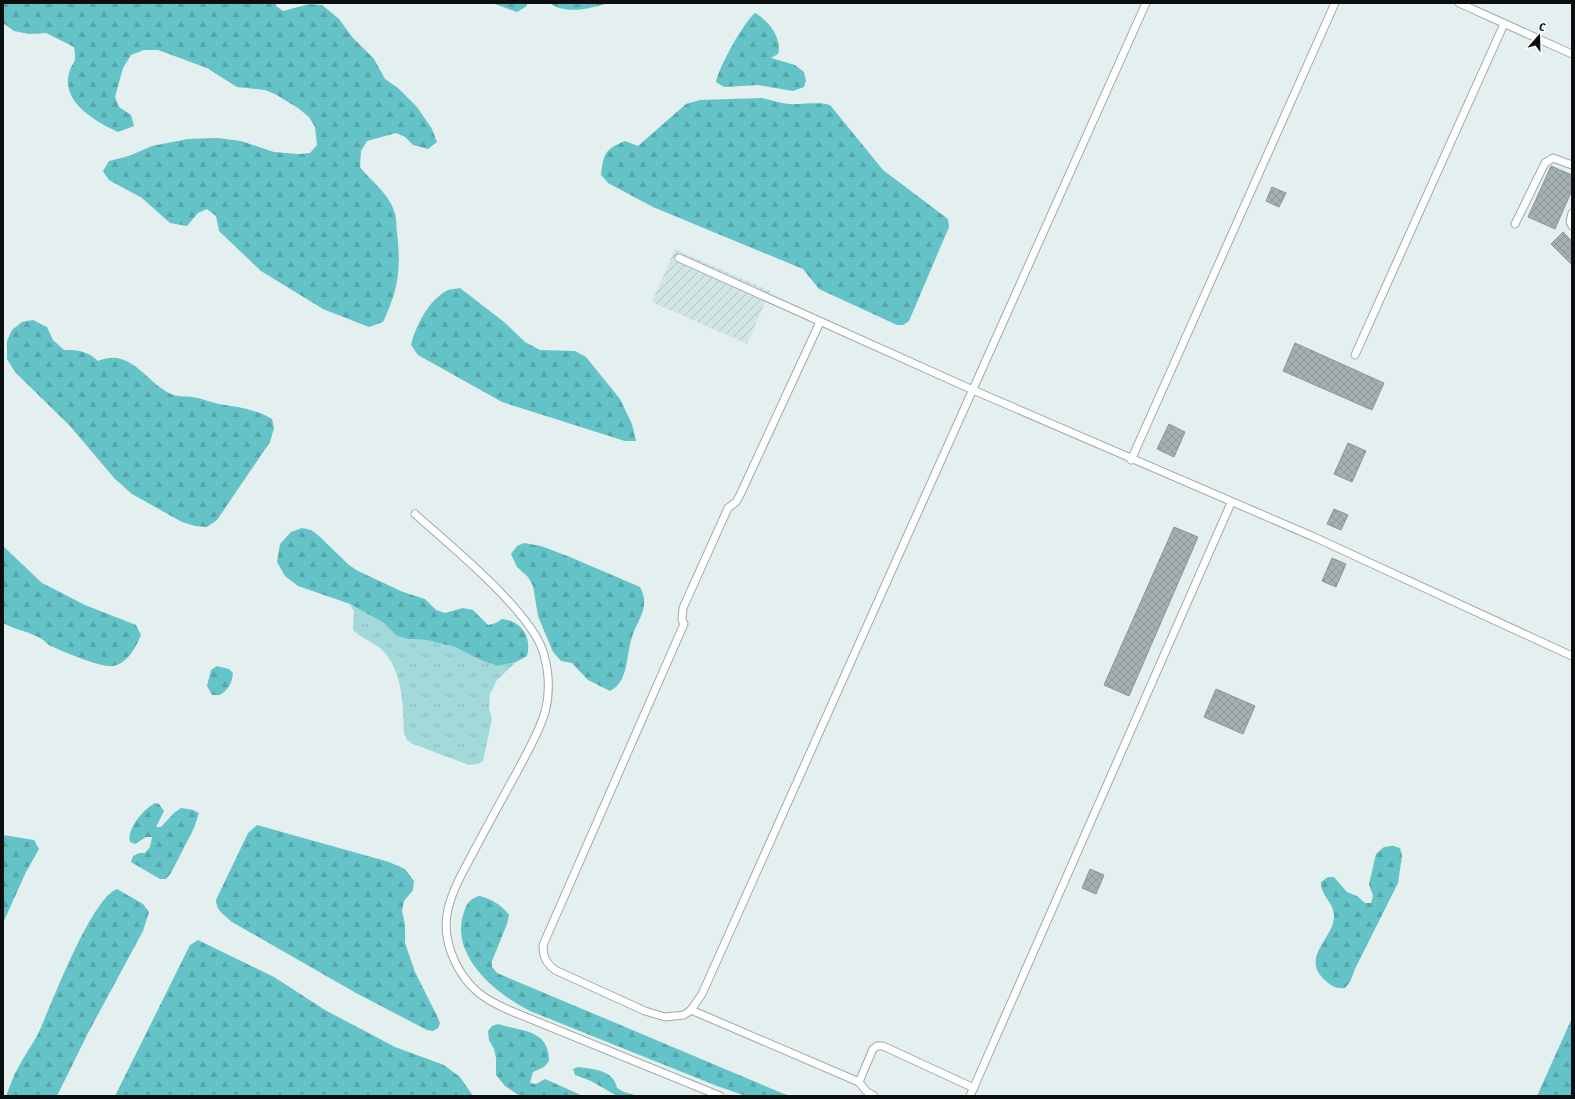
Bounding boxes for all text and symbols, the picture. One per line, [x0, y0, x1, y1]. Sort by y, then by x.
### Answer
north arrow [1519, 16, 1559, 56]
text: С [1537, 20, 1547, 34]

